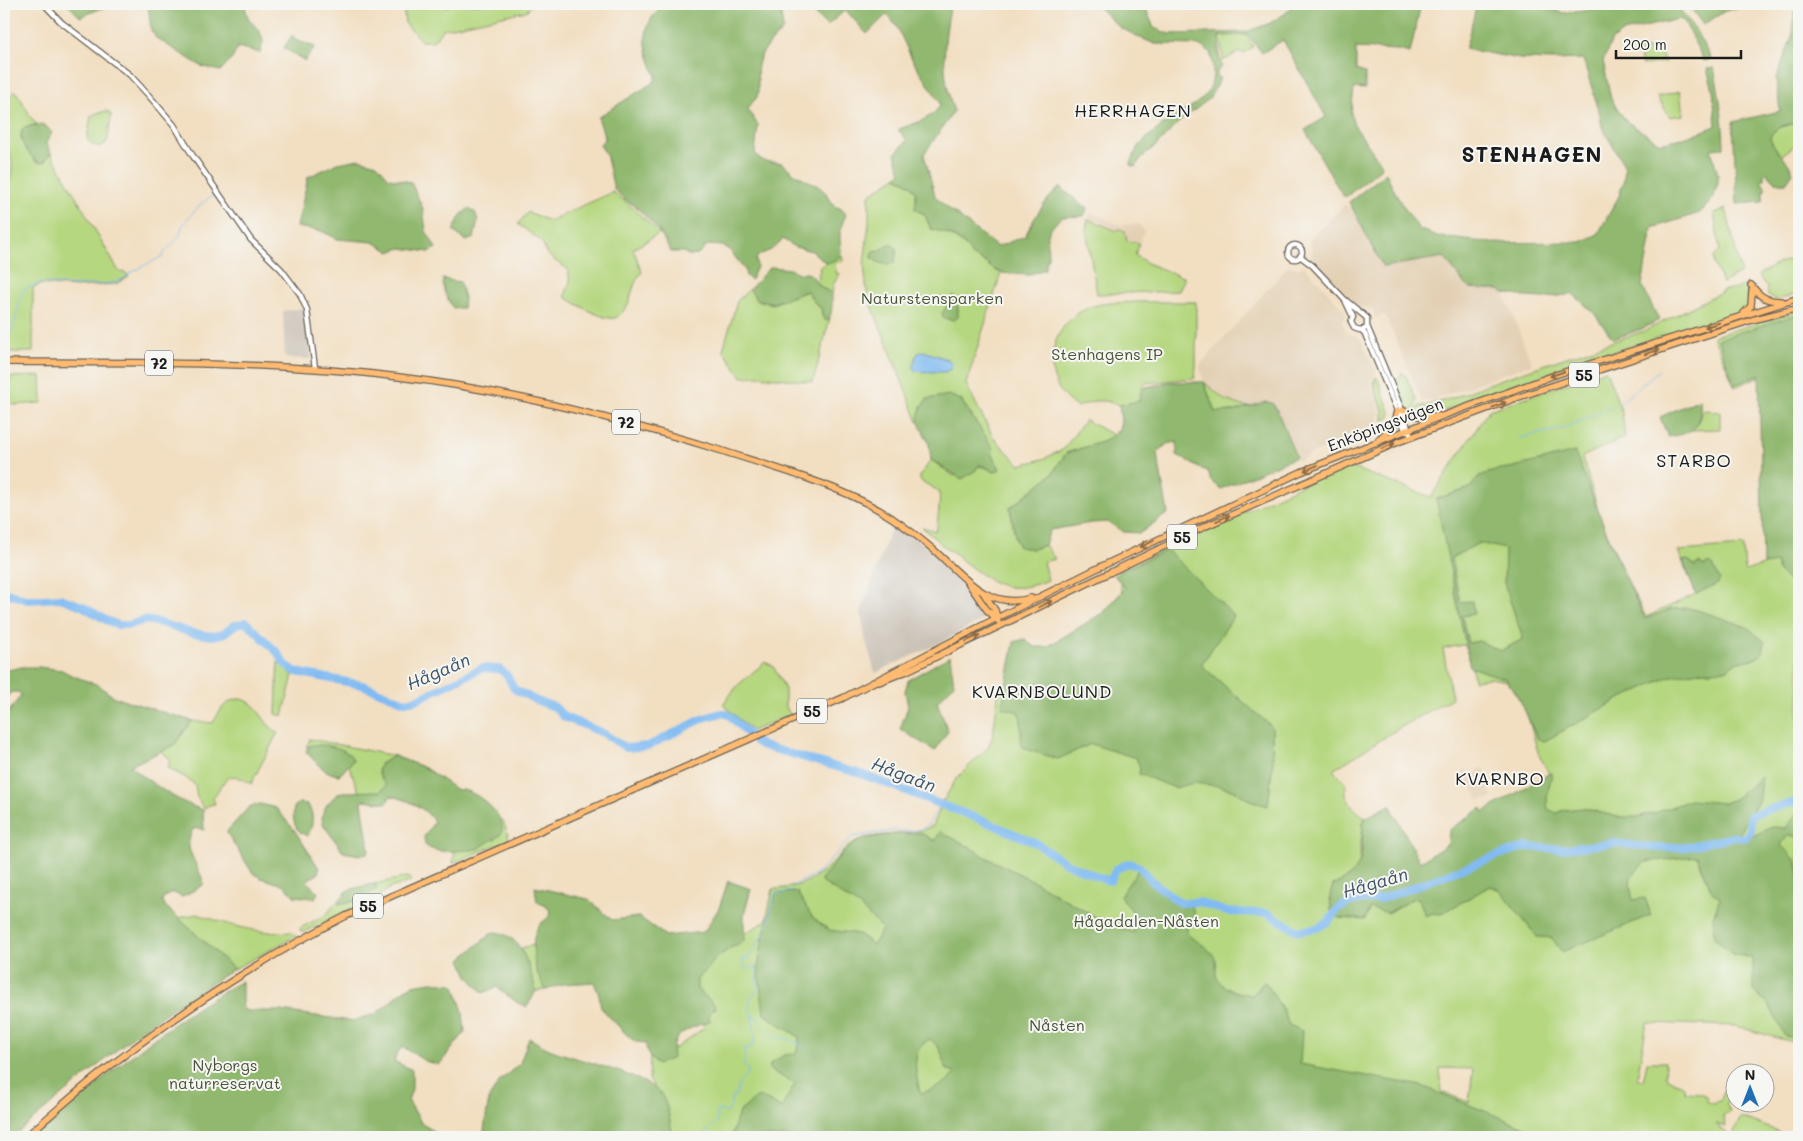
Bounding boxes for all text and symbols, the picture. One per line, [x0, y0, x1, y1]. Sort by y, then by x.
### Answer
scale bar [1616, 28, 1740, 60]
text: 200 m [1623, 34, 1667, 54]
district label: HERRHAGEN [1074, 98, 1192, 122]
district label: STENHAGEN [1461, 140, 1603, 167]
park label: Naturstensparken [861, 287, 1003, 308]
one-way arrow [1705, 320, 1721, 330]
park label: Stenhagens IP [1051, 343, 1163, 364]
one-way arrow [1644, 347, 1660, 357]
road number: 72 [145, 350, 173, 376]
road number: 55 [1569, 362, 1599, 388]
one-way arrow [1550, 370, 1566, 379]
street label: Enköpingsvägen [1324, 392, 1446, 456]
one-way arrow [1490, 400, 1506, 409]
road number: 72 [612, 410, 640, 434]
one-way arrow [1380, 441, 1395, 451]
district label: STARBO [1656, 448, 1732, 472]
one-way arrow [1304, 464, 1319, 473]
one-way arrow [1215, 513, 1230, 523]
road number: 55 [1167, 524, 1197, 550]
one-way arrow [1140, 540, 1155, 550]
one-way arrow [1037, 599, 1052, 609]
one-way arrow [966, 633, 981, 643]
water label: Hågaån [403, 647, 473, 695]
district label: KVARNBOLUND [972, 679, 1112, 703]
road number: 55 [797, 698, 827, 724]
water label: Hågaån [868, 751, 940, 797]
district label: KVARNBO [1455, 766, 1545, 790]
water label: Hågaån [1340, 861, 1410, 903]
road number: 55 [353, 894, 383, 918]
park label: Hågadalen-Nåsten [1073, 910, 1219, 931]
park label: Nåsten [1029, 1014, 1085, 1035]
park label: Nyborgs naturreservat [169, 1054, 281, 1093]
north arrow [1726, 1064, 1776, 1114]
text: N [1745, 1065, 1755, 1084]

